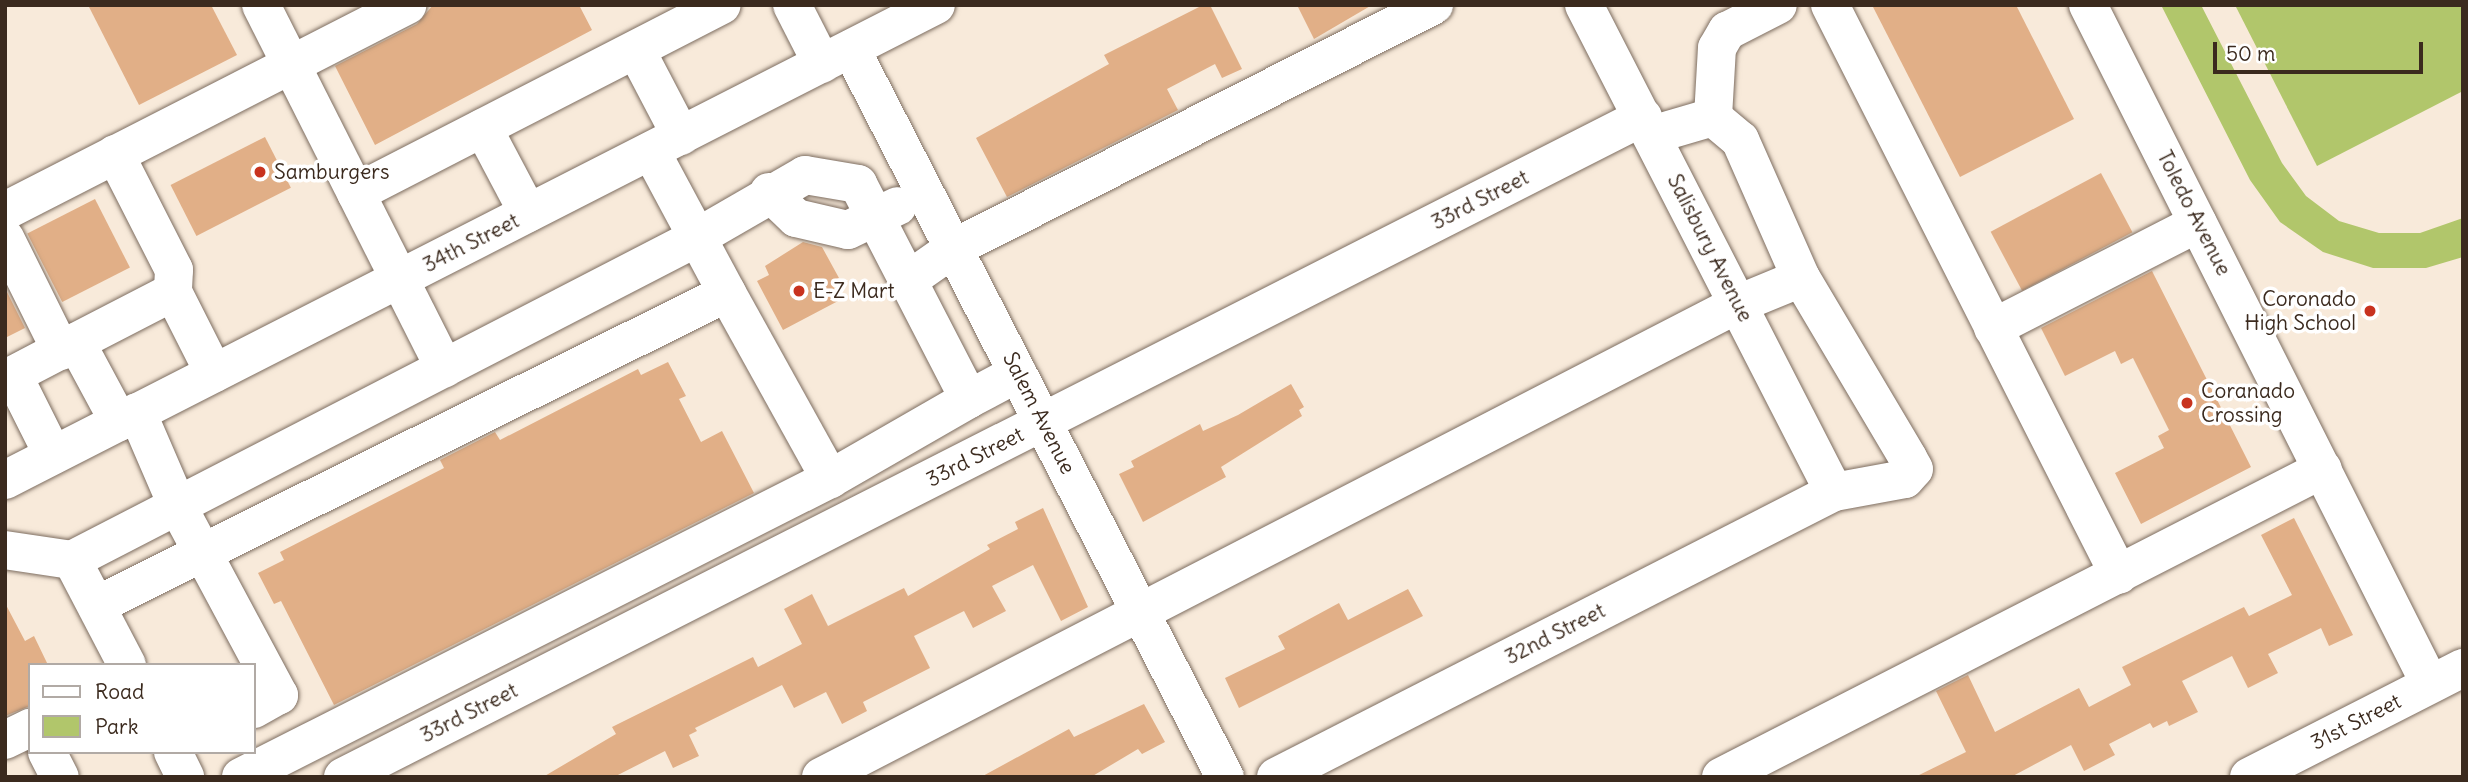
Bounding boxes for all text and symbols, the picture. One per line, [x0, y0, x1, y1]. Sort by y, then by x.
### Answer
scale bar [2216, 28, 2426, 72]
text: 50 m [2226, 40, 2275, 67]
street label: Toledo Avenue [2152, 146, 2236, 280]
place label: Samburgers [274, 159, 389, 185]
marker: Samburgers [252, 164, 268, 180]
street label: 33rd Street [1427, 165, 1533, 235]
street label: Salisbury Avenue [1662, 170, 1758, 326]
street label: 34th Street [419, 208, 523, 278]
place label: E-Z Mart [813, 278, 895, 304]
marker: E-Z Mart [791, 283, 807, 299]
place label: Coronado High School [2245, 286, 2356, 336]
marker: Coronado High School [2362, 303, 2378, 319]
street label: Salem Avenue [997, 348, 1081, 478]
place label: Coranado Crossing [2201, 378, 2295, 428]
marker: Coranado Crossing [2179, 395, 2195, 411]
street label: 33rd Street [922, 422, 1028, 492]
street label: 32nd Street [1501, 598, 1609, 670]
legend [28, 663, 256, 754]
text: Road [95, 678, 144, 705]
street label: 33rd Street [416, 678, 522, 748]
street label: 31st Street [2307, 689, 2405, 755]
text: Park [95, 713, 138, 740]

